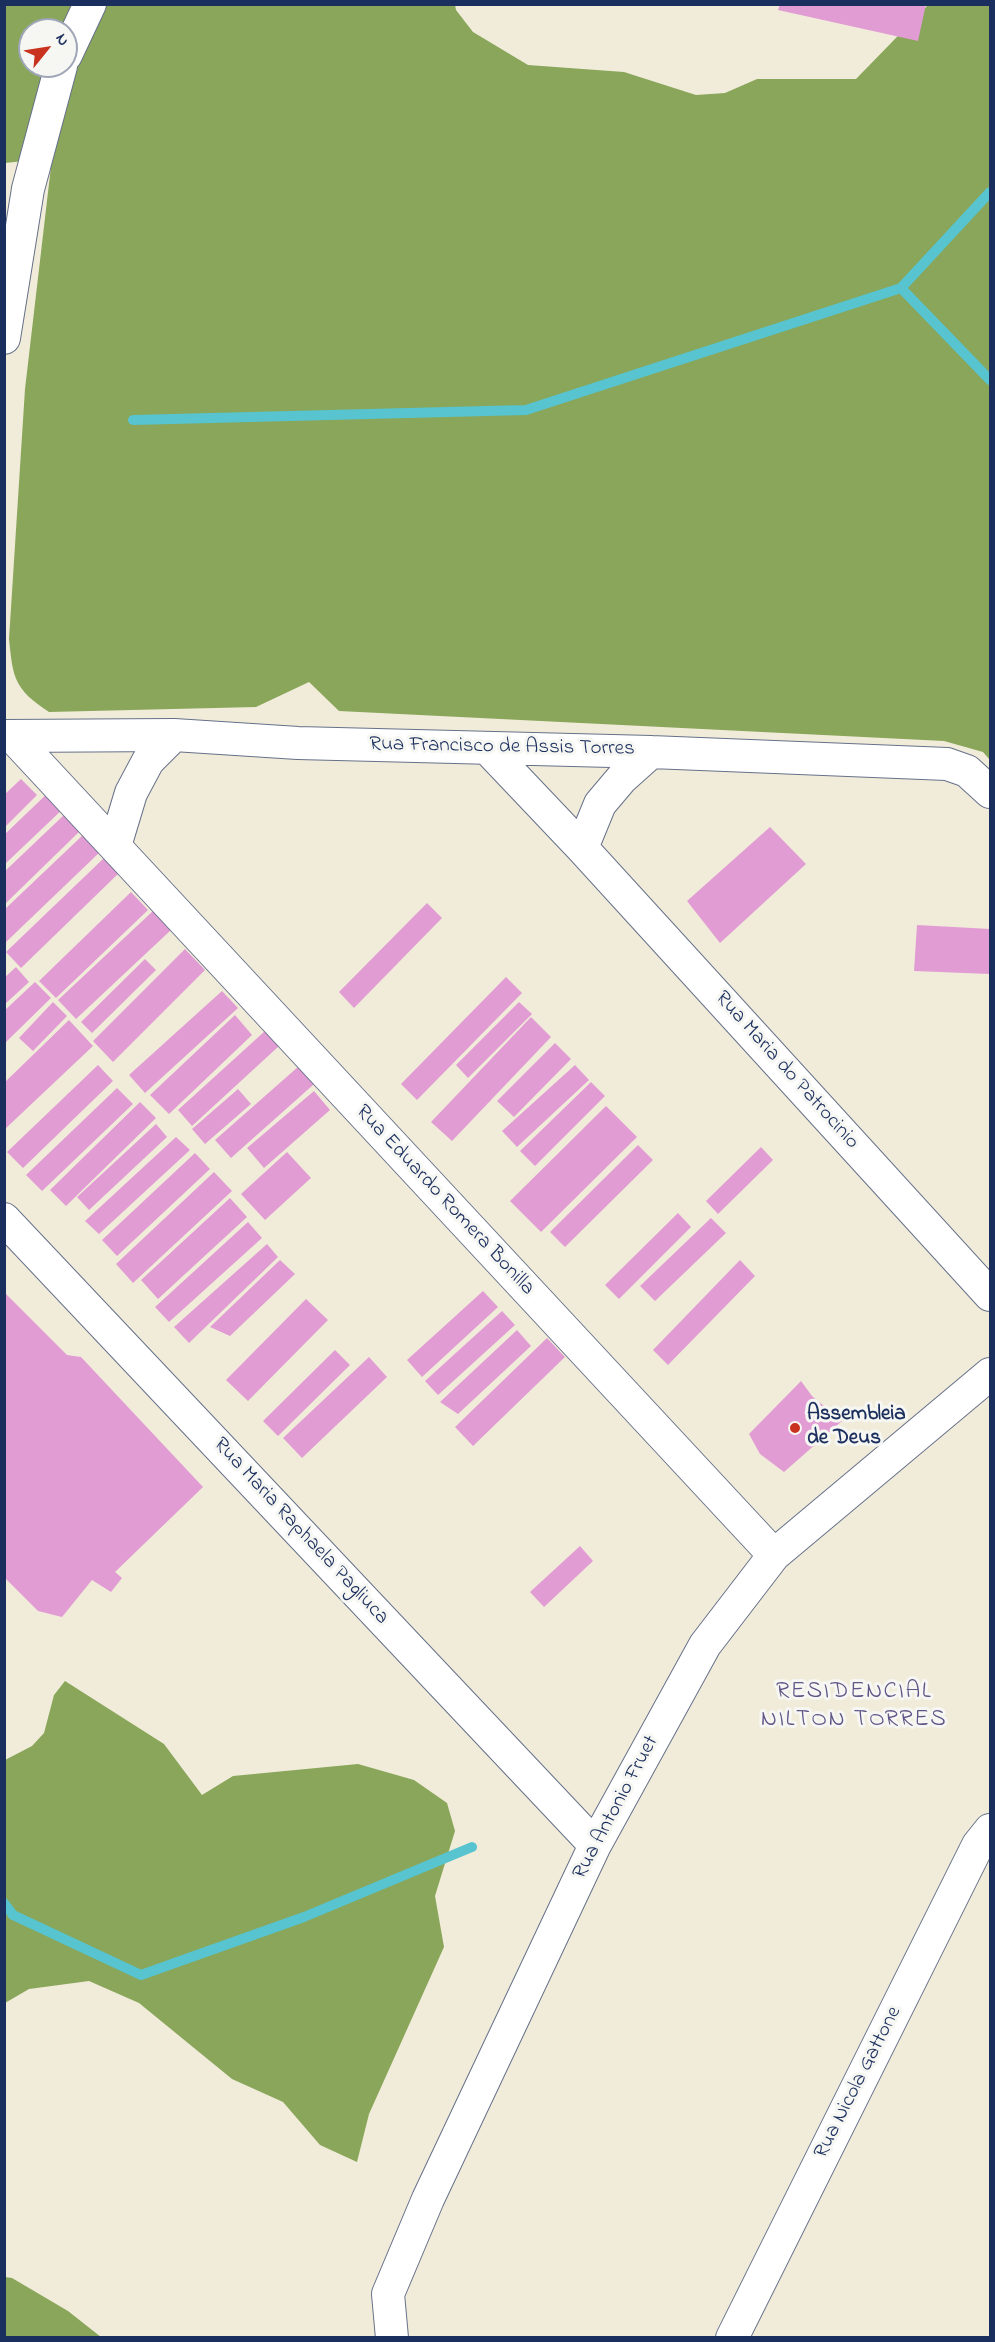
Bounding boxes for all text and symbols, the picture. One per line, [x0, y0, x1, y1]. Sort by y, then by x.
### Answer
north arrow [18, 18, 78, 78]
text: N [49, 29, 75, 51]
street label: Rua Francisco de Assis Torres [369, 733, 635, 763]
street label: Rua Maria do Patrocinio [708, 987, 864, 1155]
street label: Rua Eduardo Romera Bonilla [349, 1100, 539, 1302]
place label: Assembleia de Deus [807, 1403, 906, 1453]
marker: Assembleia de Deus [788, 1421, 802, 1435]
street label: Rua Maria Raphaela Pagliuca [207, 1433, 393, 1631]
district label: RESIDENCIAL NILTON TORRES [761, 1679, 947, 1735]
street label: Rua Antonio Fruet [569, 1732, 665, 1884]
street label: Rua Nicola Gattone [810, 2003, 908, 2163]

